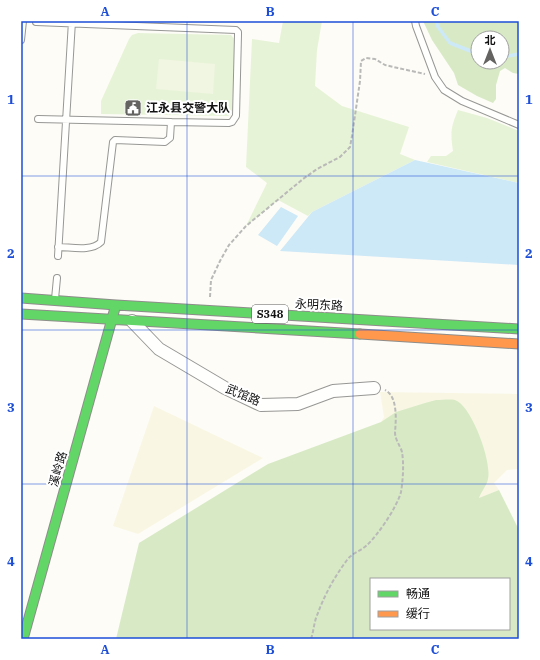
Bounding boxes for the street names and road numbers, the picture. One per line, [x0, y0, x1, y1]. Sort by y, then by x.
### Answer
street label: 永明东路 [295, 296, 343, 313]
road number: S348 [252, 305, 288, 323]
street label: 武馆路 [224, 381, 263, 408]
street label: 溪岭路 [45, 449, 70, 488]

